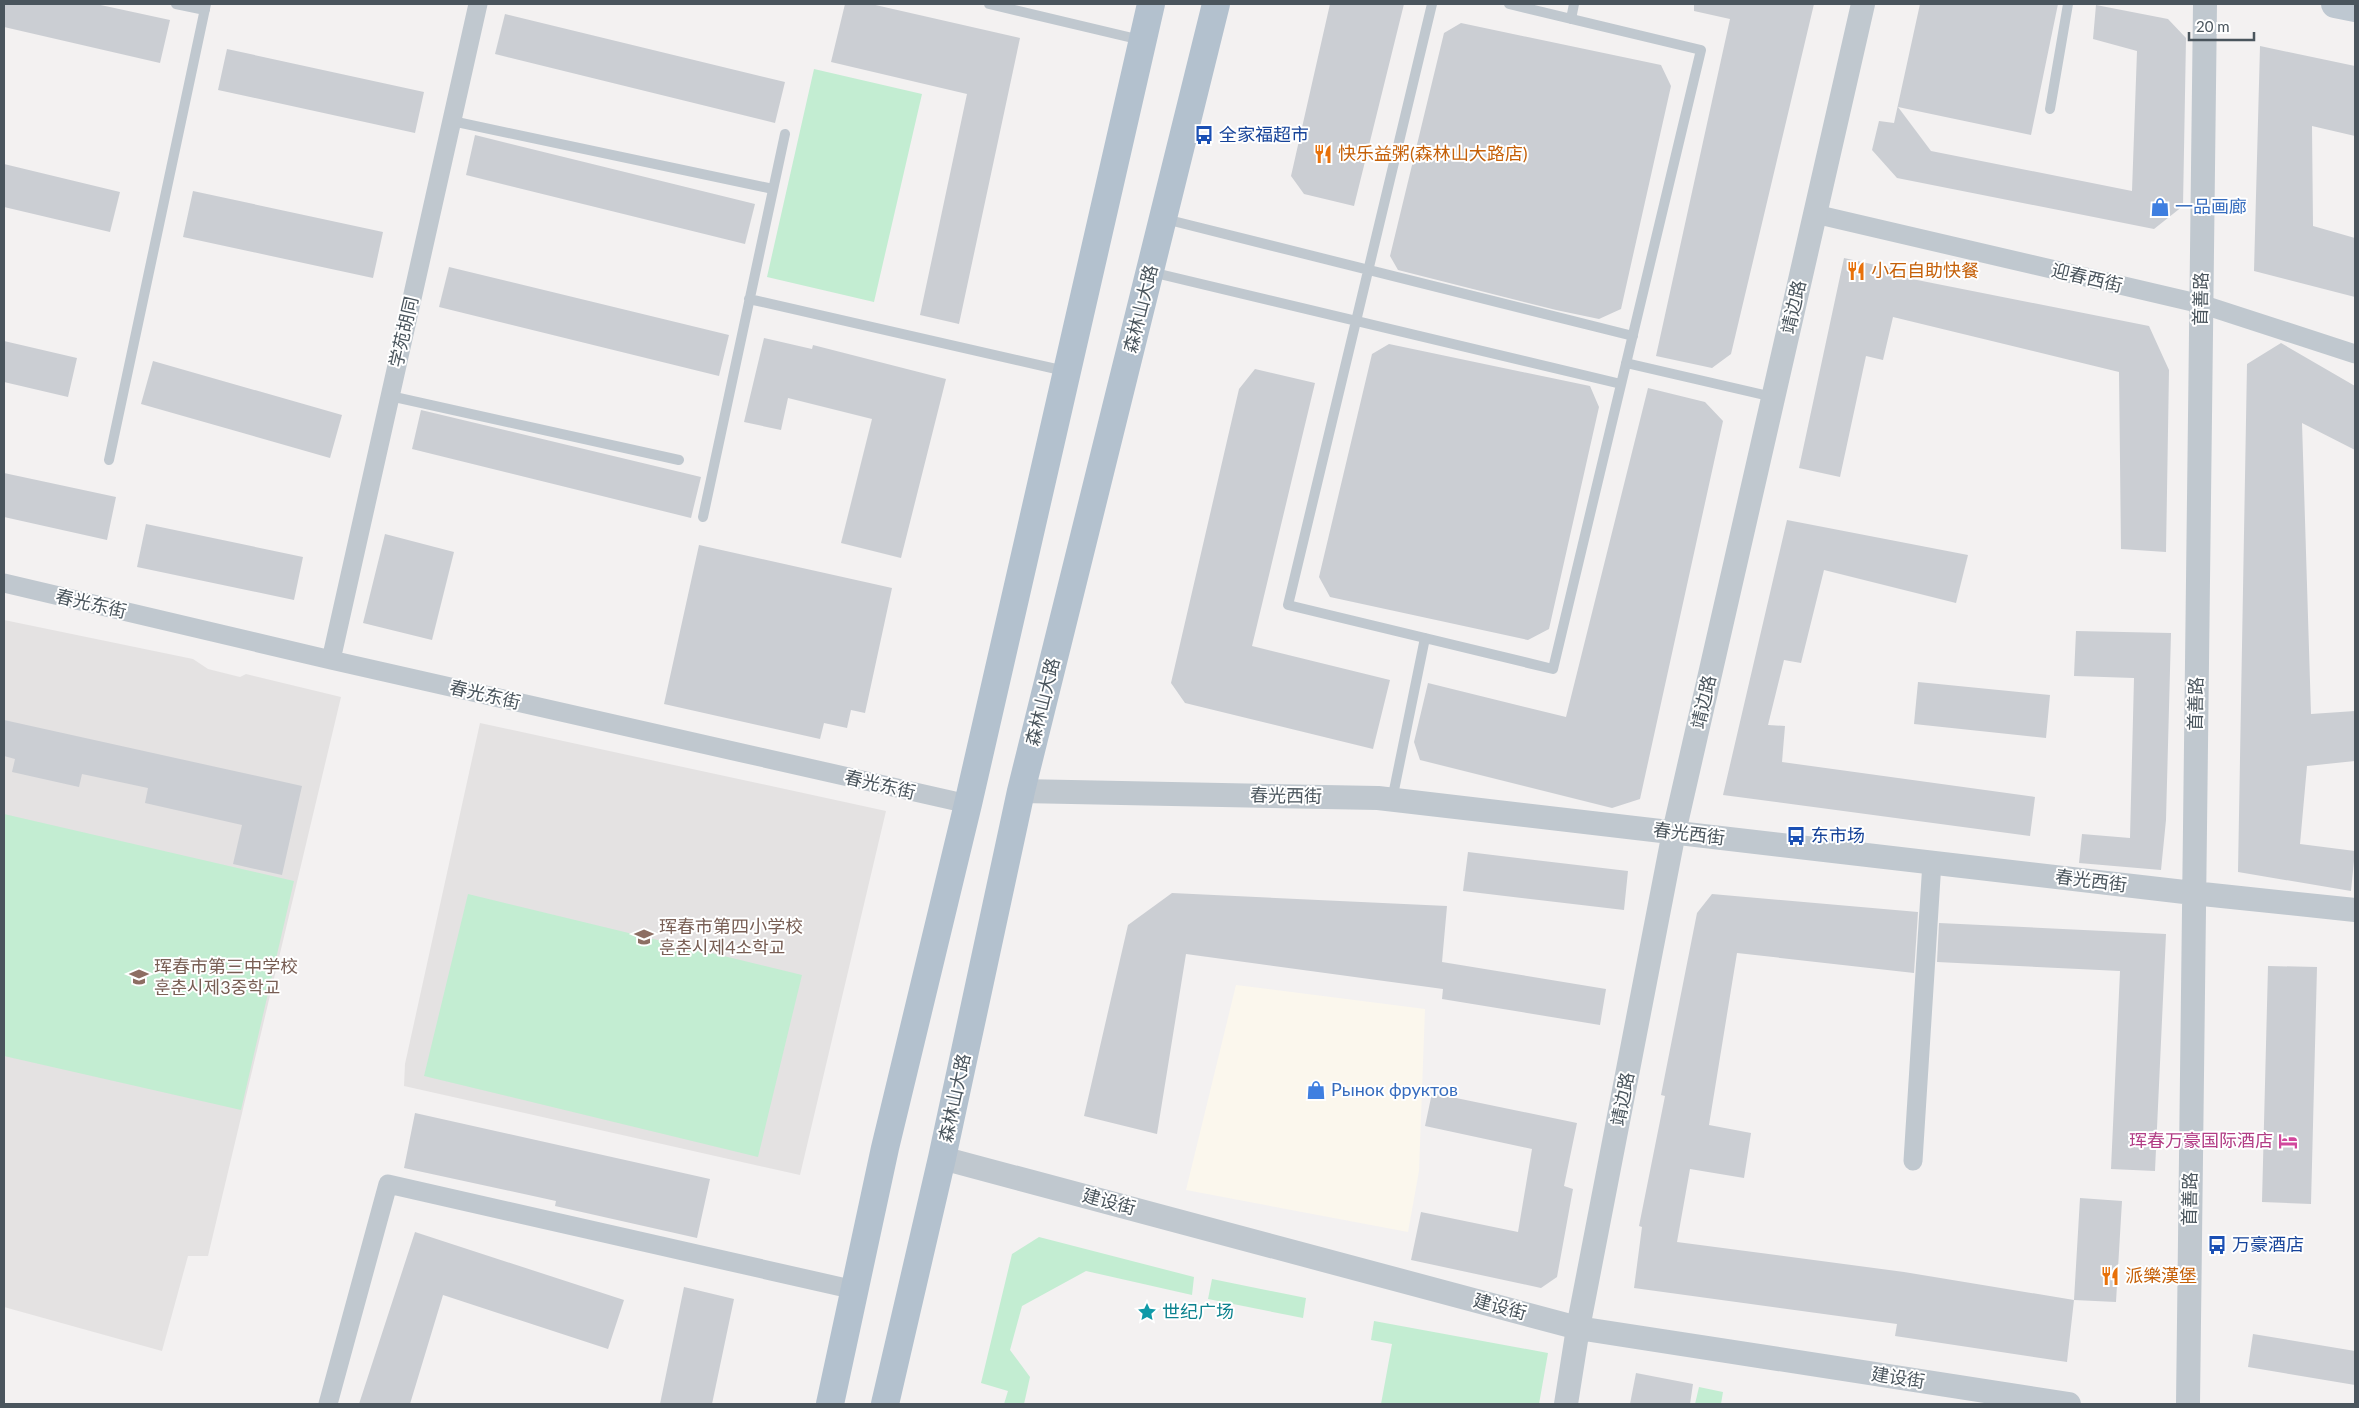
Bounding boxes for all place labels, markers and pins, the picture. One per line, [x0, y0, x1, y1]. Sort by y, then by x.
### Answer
place label: 全家福超市 [1219, 123, 1309, 145]
bus stop icon: 全家福超市 [1193, 124, 1215, 146]
place label: 快乐益粥(森林山大路店) [1338, 142, 1528, 164]
restaurant icon: 快乐益粥(森林山大路店) [1312, 143, 1334, 165]
place label: 一品画廊 [2175, 195, 2247, 217]
shop icon: 一品画廊 [2149, 196, 2171, 218]
place label: 小石自助快餐 [1871, 259, 1979, 281]
restaurant icon: 小石自助快餐 [1845, 260, 1867, 282]
place label: 东市场 [1811, 824, 1865, 846]
bus stop icon: 东市场 [1785, 825, 1807, 847]
place label: 珲春市第四小学校 훈춘시제4소학교 [659, 915, 803, 958]
school or university icon: 珲春市第四小学校 훈춘시제4소학교 [633, 926, 655, 948]
place label: 珲春市第三中学校 훈춘시제3중학교 [154, 955, 298, 998]
school or university icon: 珲春市第三中学校 훈춘시제3중학교 [128, 966, 150, 988]
place label: Рынок фруктов [1331, 1078, 1458, 1100]
shop icon: Рынок фруктов [1305, 1079, 1327, 1101]
place label: 珲春万豪国际酒店 [2129, 1129, 2273, 1151]
hotel icon: 珲春万豪国际酒店 [2277, 1130, 2299, 1152]
place label: 万豪酒店 [2232, 1233, 2304, 1255]
bus stop icon: 万豪酒店 [2206, 1234, 2228, 1256]
place label: 派樂漢堡 [2125, 1264, 2197, 1286]
restaurant icon: 派樂漢堡 [2099, 1265, 2121, 1287]
place label: 世纪广场 [1162, 1300, 1234, 1322]
place icon: 世纪广场 [1136, 1301, 1158, 1323]

